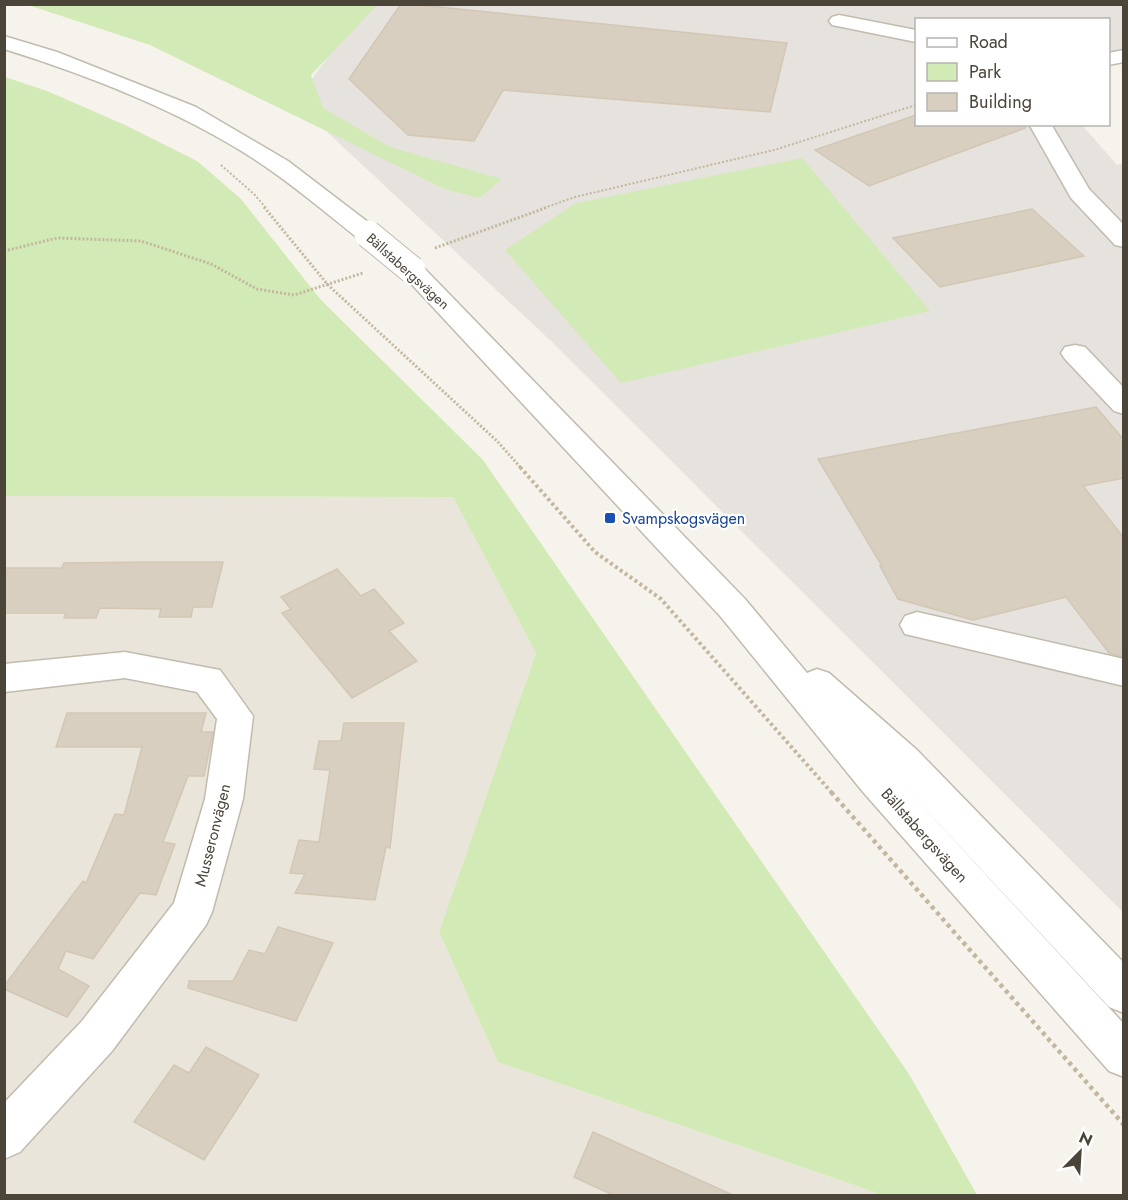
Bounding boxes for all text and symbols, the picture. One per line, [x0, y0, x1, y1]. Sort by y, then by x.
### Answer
legend [915, 18, 1110, 126]
text: Road [969, 29, 1008, 55]
text: Park [969, 59, 1001, 85]
text: Building [969, 89, 1032, 115]
street label: Bällstabergsvägen [362, 228, 454, 314]
place label: Svampskogsvägen [622, 507, 745, 530]
marker: Svampskogsvägen [603, 511, 617, 525]
street label: Musseronvägen [189, 781, 236, 889]
street label: Bällstabergsvägen [876, 783, 974, 888]
north arrow [1050, 1122, 1110, 1182]
text: N [1075, 1126, 1096, 1152]

